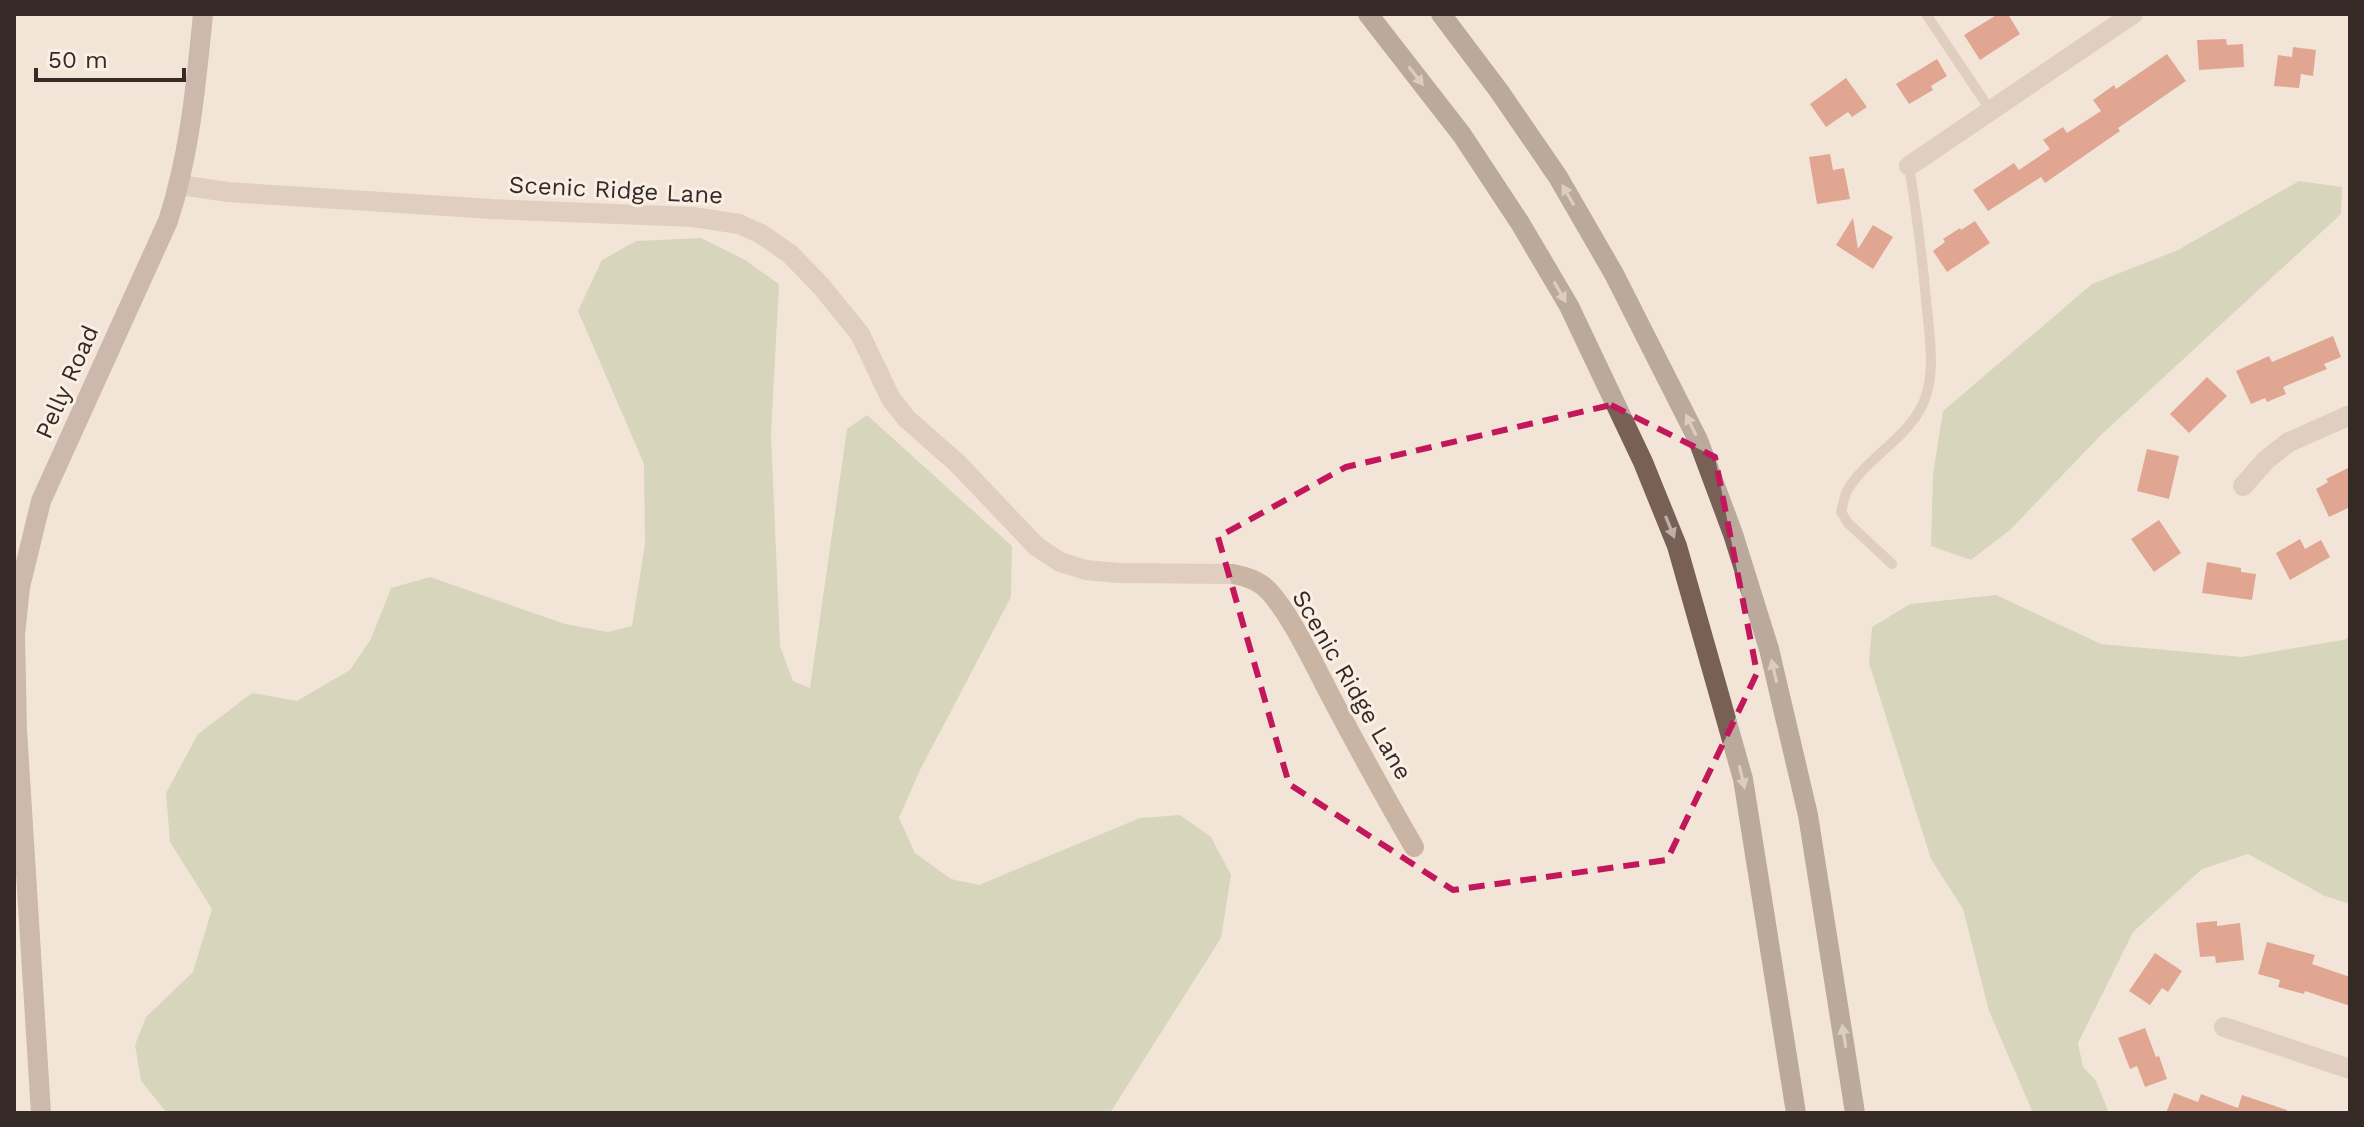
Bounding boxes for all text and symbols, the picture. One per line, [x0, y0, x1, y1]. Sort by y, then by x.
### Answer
scale bar [36, 32, 184, 82]
text: 50 m [48, 46, 108, 74]
one-way arrow [1407, 65, 1423, 86]
street label: Scenic Ridge Lane [508, 170, 724, 210]
one-way arrow [1562, 184, 1576, 206]
one-way arrow [1553, 280, 1567, 303]
street label: Pelly Road [30, 321, 104, 443]
one-way arrow [1684, 413, 1698, 436]
one-way arrow [1663, 515, 1676, 539]
street label: Scenic Ridge Lane [1286, 585, 1418, 785]
one-way arrow [1767, 658, 1779, 683]
one-way arrow [1736, 764, 1749, 789]
one-way arrow [1837, 1023, 1849, 1048]

